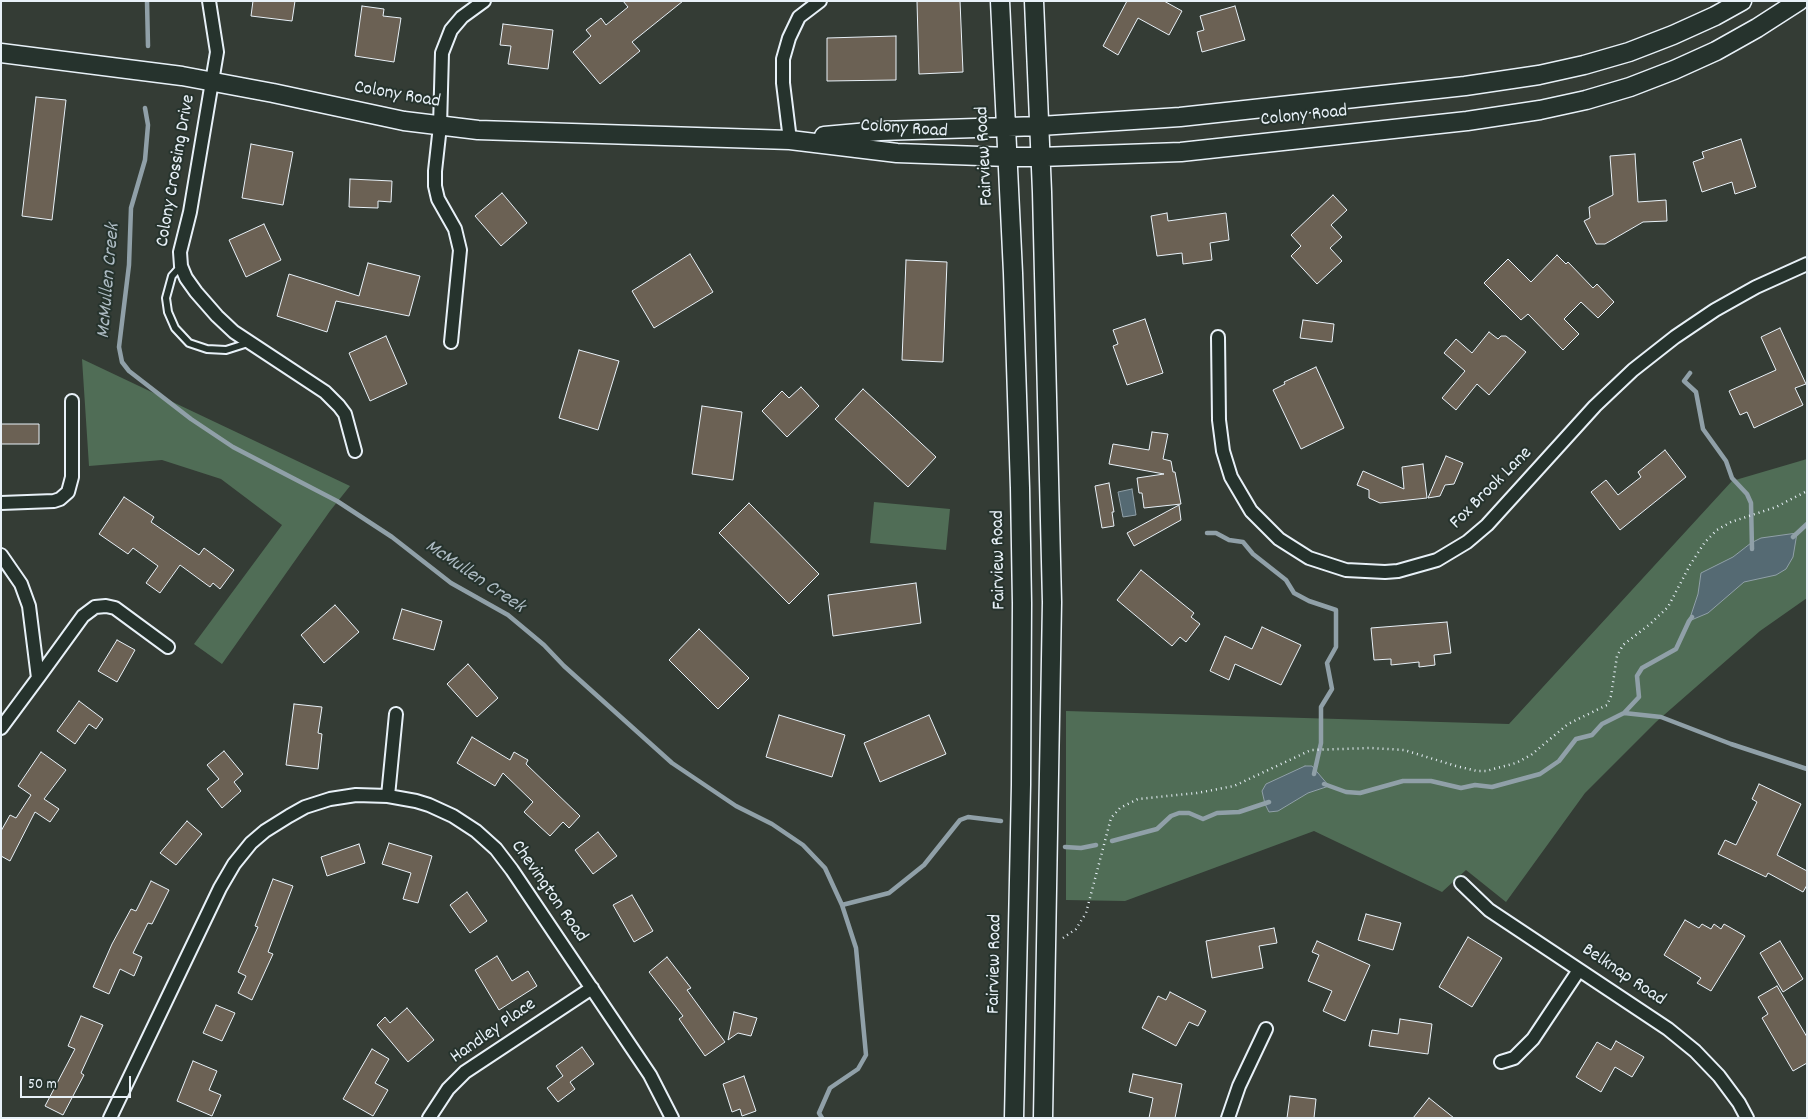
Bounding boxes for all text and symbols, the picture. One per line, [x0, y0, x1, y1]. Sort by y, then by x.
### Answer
street label: Colony Road [352, 77, 442, 115]
street label: Colony Crossing Drive [152, 93, 202, 249]
street label: Colony Road [1259, 101, 1349, 133]
street label: Fairview Road [972, 106, 1000, 206]
street label: Colony Road [860, 116, 948, 144]
water label: McMullen Creek [93, 223, 127, 339]
street label: Fox Brook Lane [1446, 443, 1538, 535]
street label: Fairview Road [988, 510, 1012, 610]
water label: McMullen Creek [419, 536, 529, 620]
street label: Chevington Road [505, 837, 591, 947]
street label: Fairview Road [984, 914, 1008, 1014]
street label: Belknap Road [1577, 940, 1669, 1012]
street label: Handley Place [447, 994, 541, 1070]
scale bar [22, 1066, 134, 1098]
text: 50 m [28, 1074, 57, 1096]

